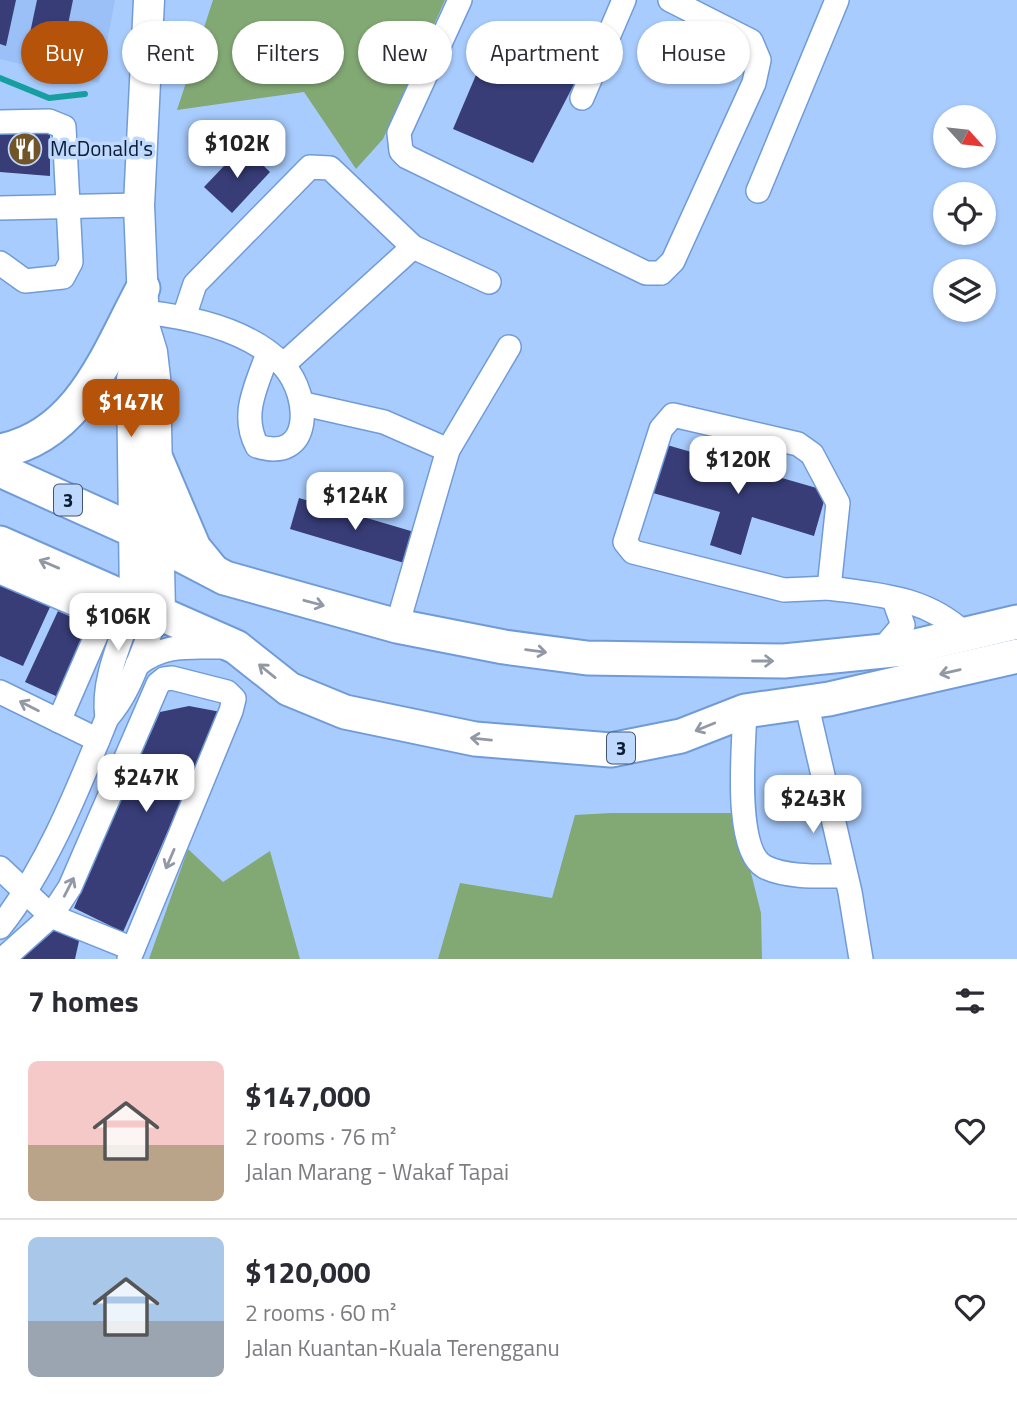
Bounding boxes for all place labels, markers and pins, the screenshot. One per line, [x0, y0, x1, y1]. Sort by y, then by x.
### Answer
pin: $102K [188, 120, 286, 180]
restaurant icon: McDonald's [6, 130, 44, 168]
place label: McDonald's [50, 132, 153, 164]
pin: $147K [82, 380, 180, 439]
pin: $120K [689, 436, 787, 496]
pin: $124K [306, 472, 404, 532]
pin: $106K [69, 594, 167, 653]
pin: $247K [97, 754, 195, 814]
pin: $243K [764, 776, 862, 835]

